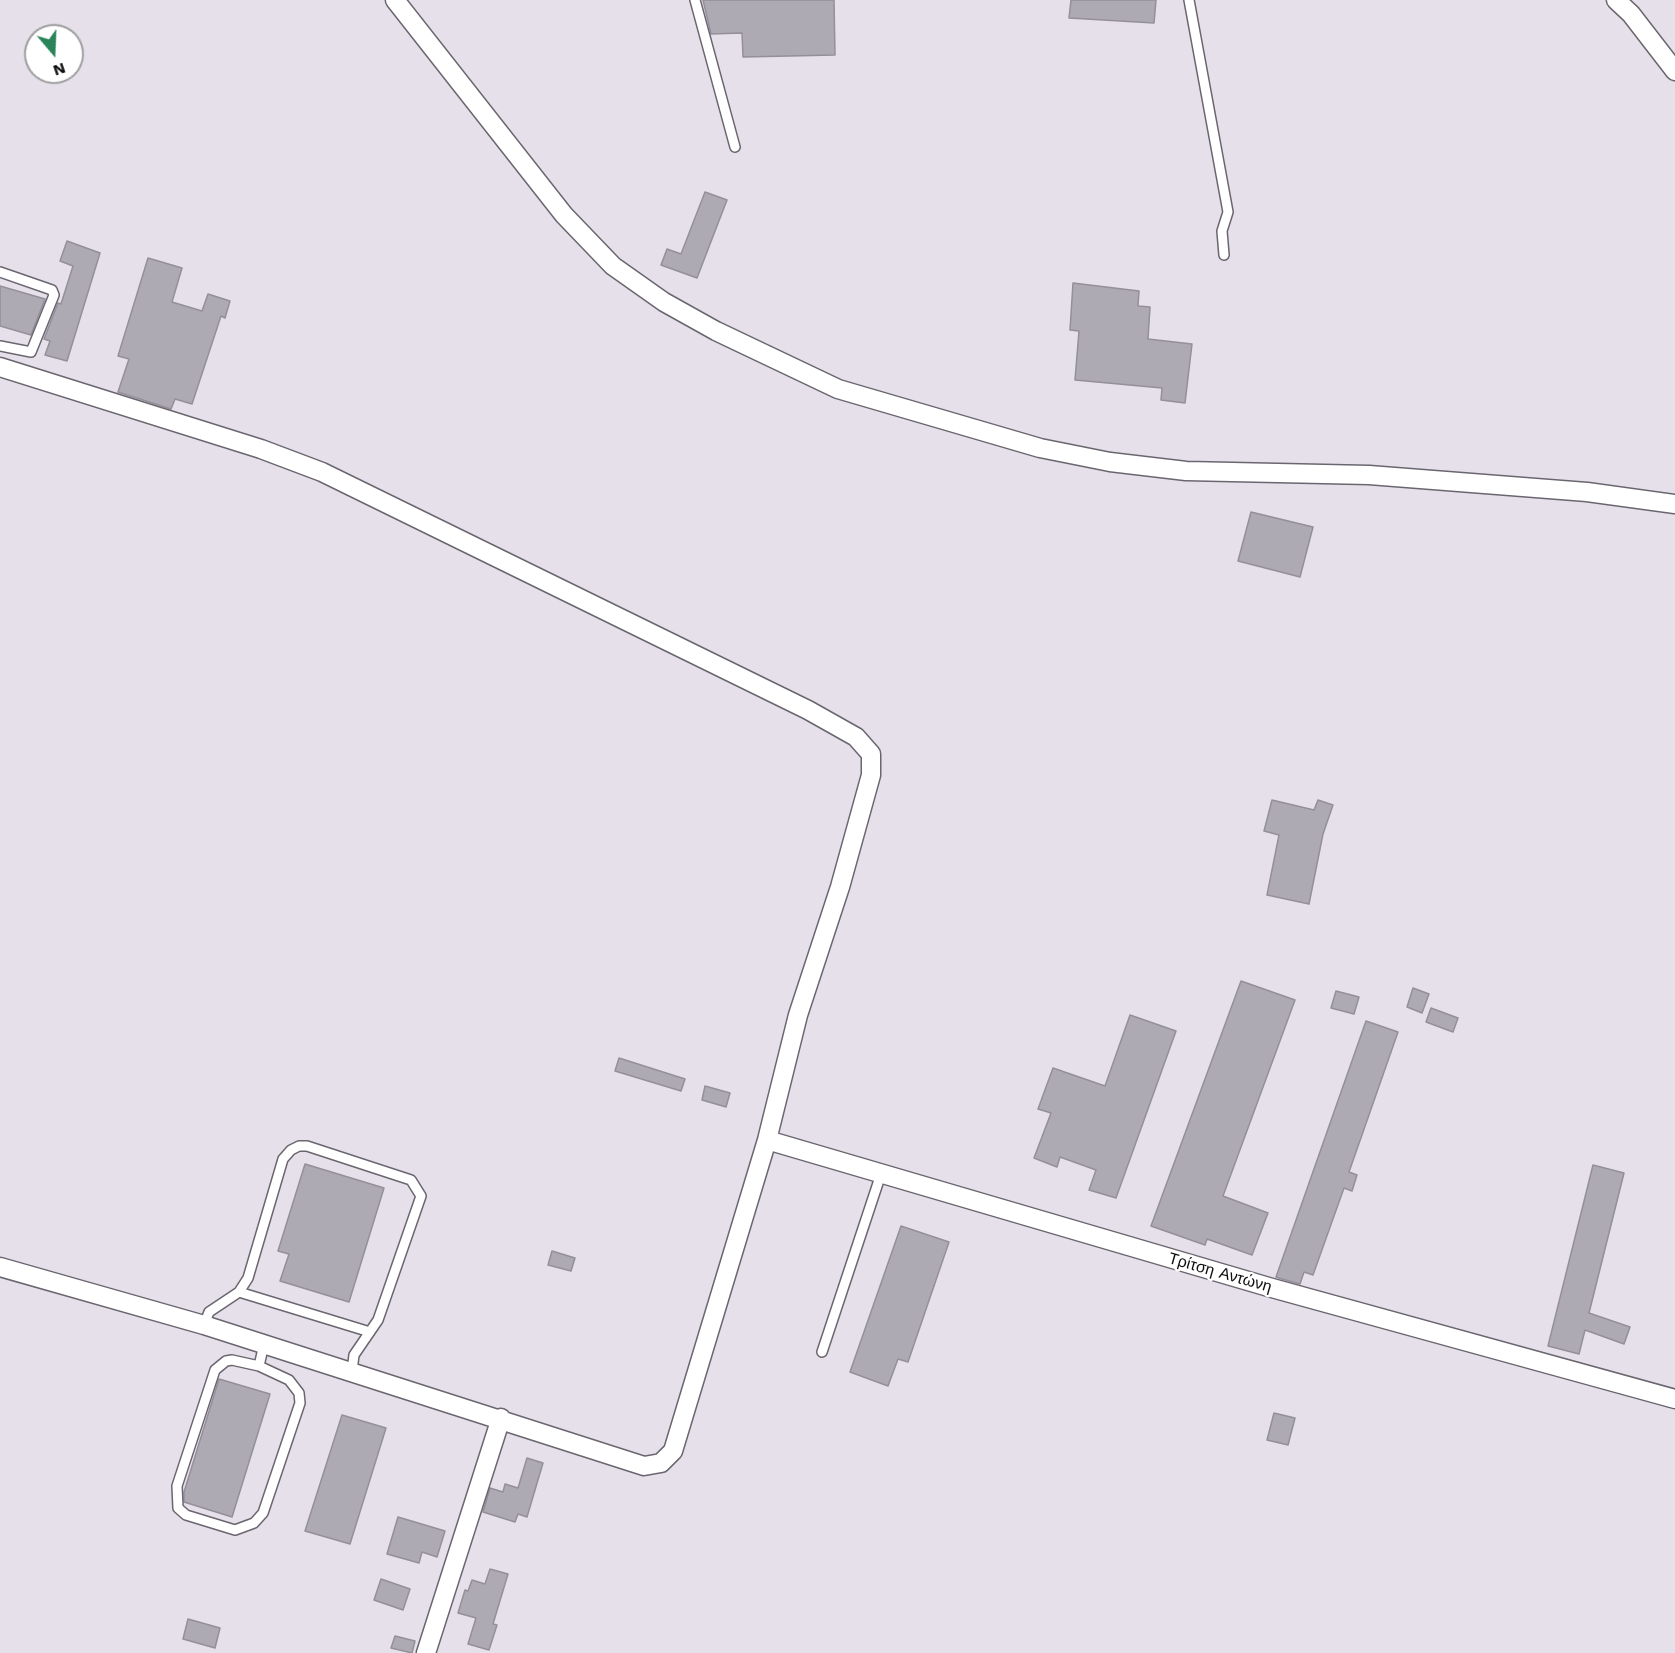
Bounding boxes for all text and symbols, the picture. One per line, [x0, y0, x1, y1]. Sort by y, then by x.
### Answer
north arrow [24, 24, 84, 84]
text: N [51, 59, 68, 81]
street label: Τρίτση Αντώνη [1166, 1249, 1274, 1297]

